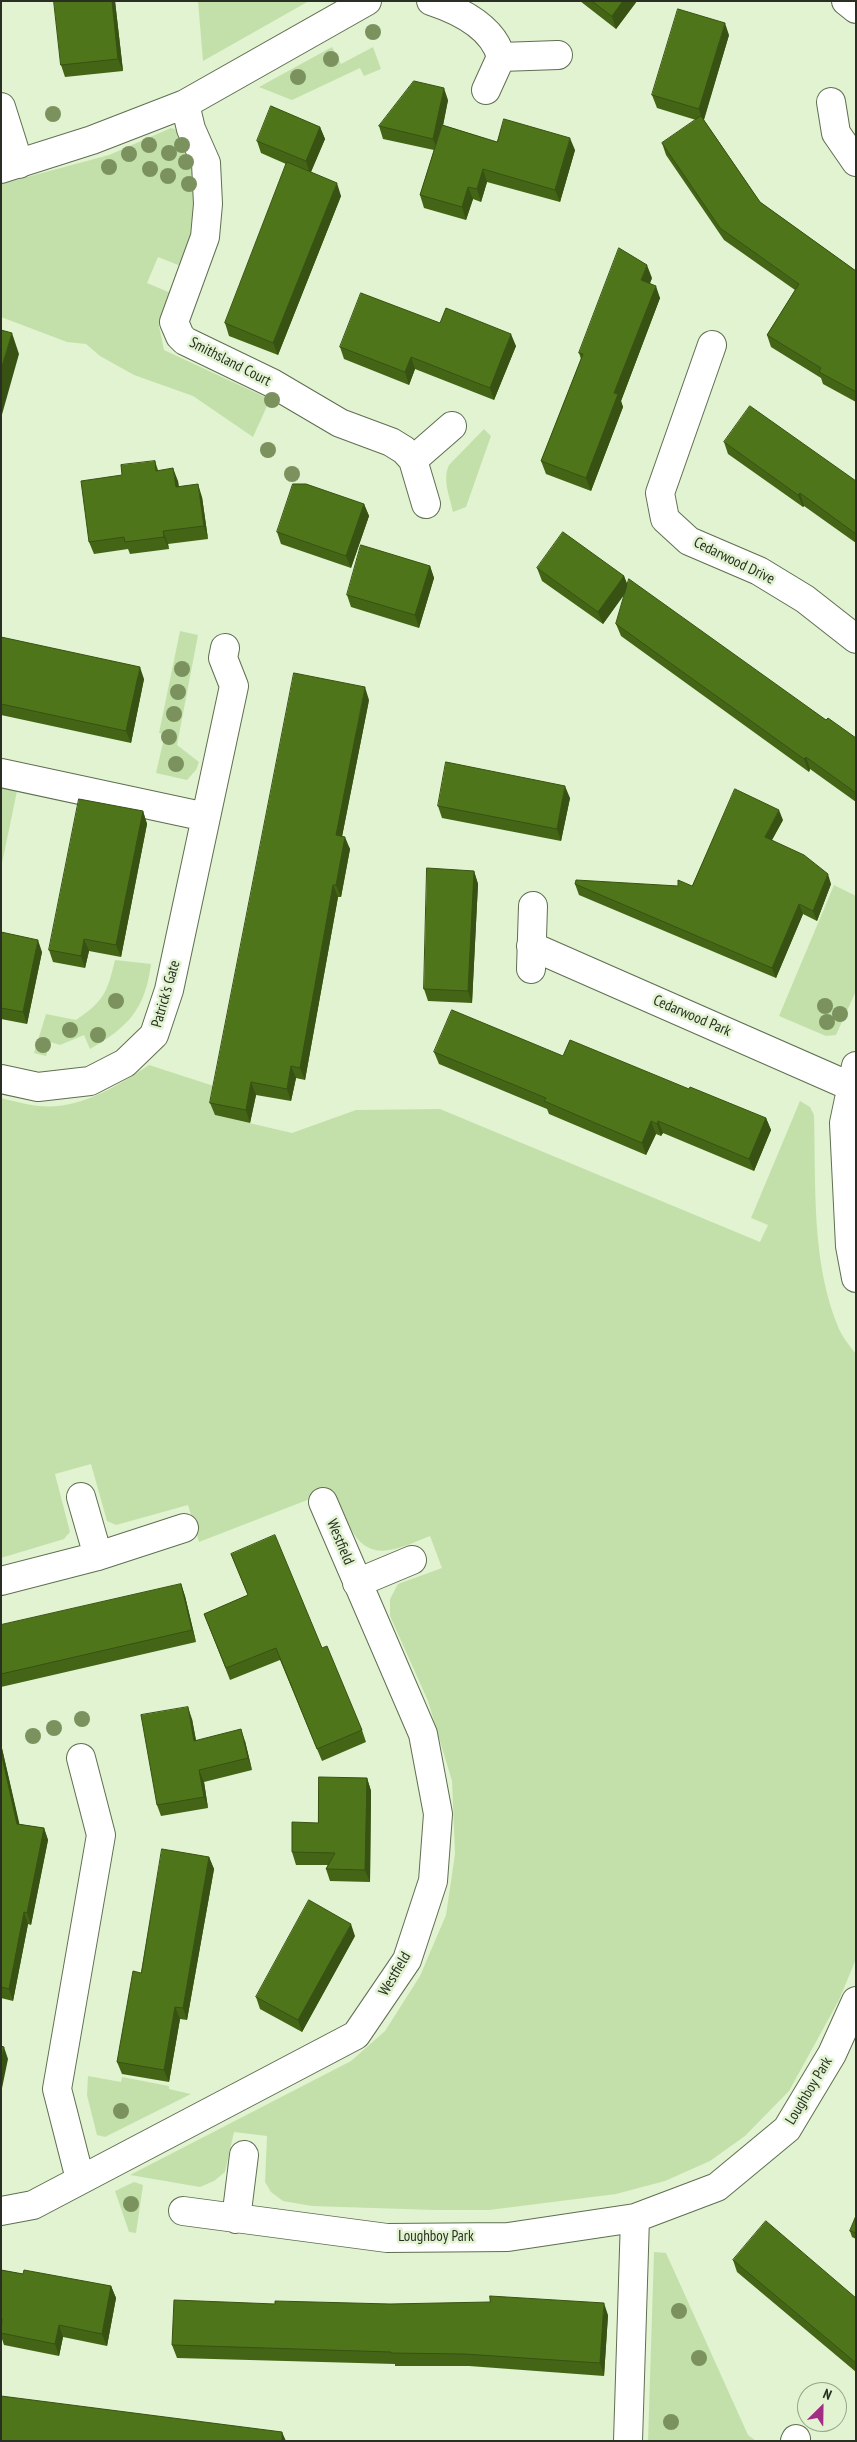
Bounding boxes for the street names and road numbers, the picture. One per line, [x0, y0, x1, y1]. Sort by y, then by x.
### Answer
street label: Smithsland Court [186, 334, 274, 390]
street label: Cedarwood Drive [691, 534, 777, 588]
street label: Patrick's Gate [148, 958, 184, 1030]
street label: Cedarwood Park [650, 992, 734, 1040]
street label: Westfield [322, 1517, 358, 1567]
street label: Westfield [375, 1949, 415, 1999]
street label: Loughboy Park [782, 2054, 836, 2128]
street label: Loughboy Park [398, 2228, 474, 2246]

